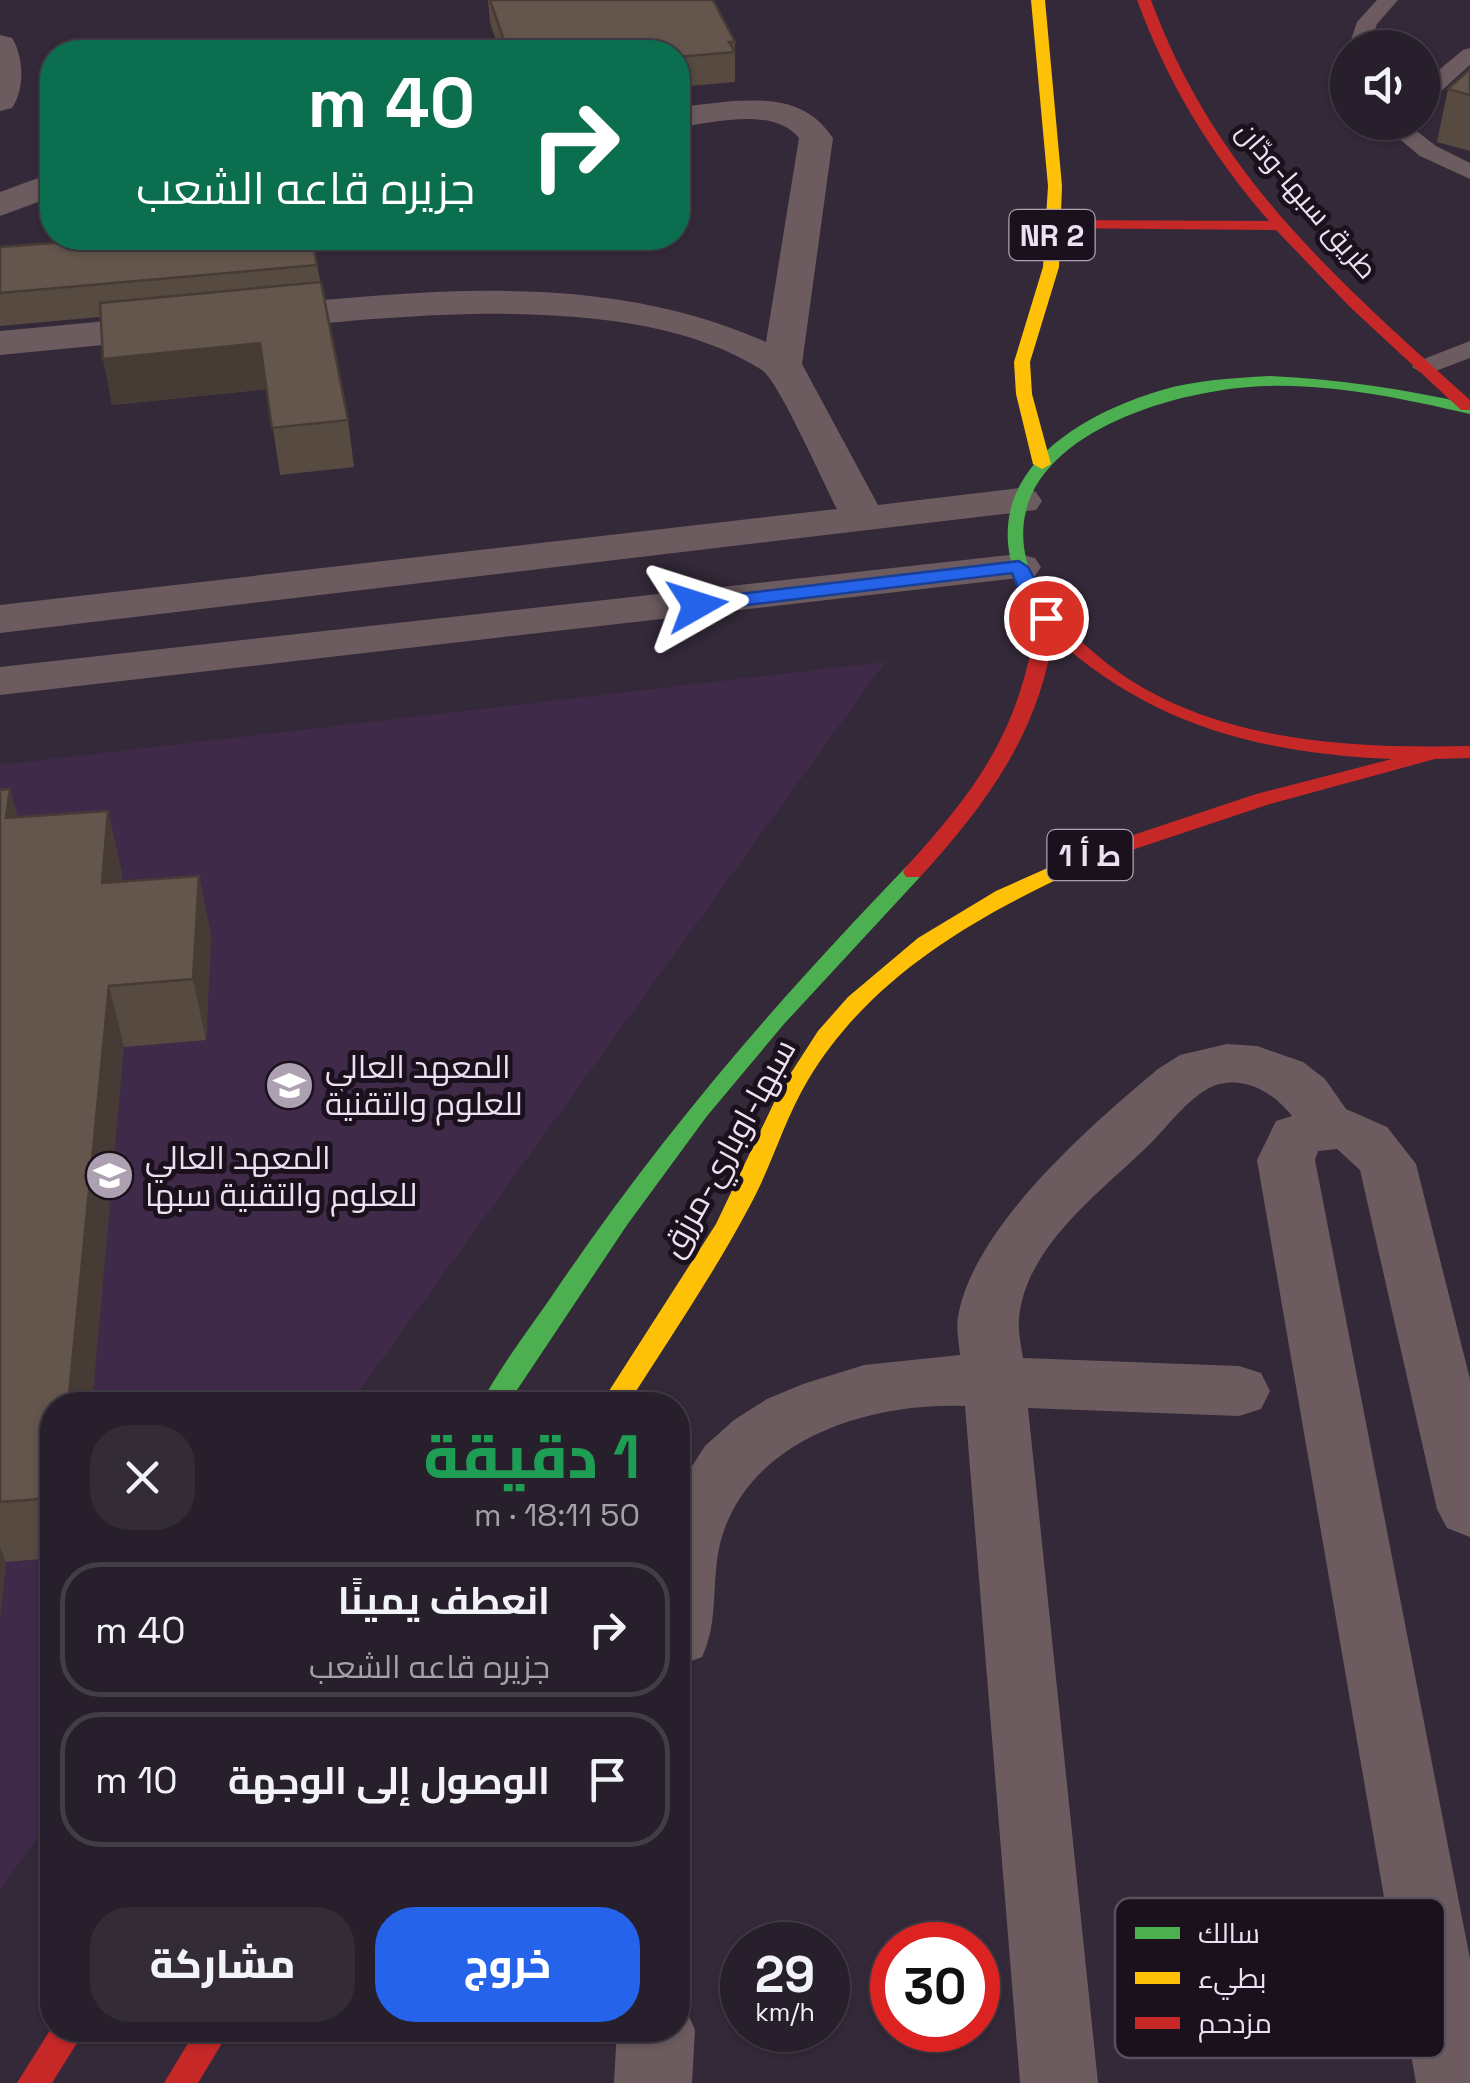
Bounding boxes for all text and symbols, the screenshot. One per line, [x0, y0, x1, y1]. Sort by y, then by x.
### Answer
map controls [1330, 30, 1440, 140]
button: sound [1330, 30, 1440, 140]
text: 40 m [308, 58, 475, 147]
icon: right [510, 80, 640, 210]
street label: طريق سبها-ودّان [1229, 114, 1385, 286]
text: جزيره قاعه الشعب [136, 160, 475, 217]
road number: NR 2 [1010, 210, 1094, 260]
position arrow [645, 553, 749, 657]
pin [1004, 576, 1089, 661]
icon: arrive [1019, 591, 1074, 646]
road number: ط أ 1 [1048, 830, 1132, 880]
street label: سبها-اوباري-مرزق [652, 1032, 809, 1266]
place label: المعهد العالي للعلوم والتقنية [325, 1047, 523, 1126]
school or university icon: المعهد العالي للعلوم والتقنية [264, 1059, 316, 1111]
place label: المعهد العالي للعلوم والتقنية سبها [145, 1138, 417, 1217]
school or university icon: المعهد العالي للعلوم والتقنية سبها [84, 1150, 136, 1202]
text: 1 دقيقة [423, 1419, 640, 1496]
button: close [90, 1425, 195, 1530]
text: 50 m · 18:11 [474, 1495, 640, 1535]
text: انعطف يمينًا [338, 1577, 550, 1625]
icon: right [580, 1602, 635, 1657]
text: 40 m [95, 1606, 186, 1654]
text: جزيره قاعه الشعب [309, 1647, 550, 1687]
icon: arrive [580, 1752, 635, 1807]
text: 10 m [95, 1756, 178, 1804]
text: الوصول إلى الوجهة [228, 1757, 550, 1805]
legend [1115, 1898, 1445, 2058]
button: مشاركة [90, 1907, 355, 2022]
button: خروج [375, 1907, 640, 2022]
text: سالك [1198, 1915, 1260, 1951]
speed limit sign: 30 [870, 1922, 1000, 2052]
text: 29 [755, 1943, 815, 2007]
text: بطيء [1198, 1960, 1266, 2000]
text: km/h [755, 1996, 815, 2028]
text: مزدحم [1198, 2005, 1272, 2043]

